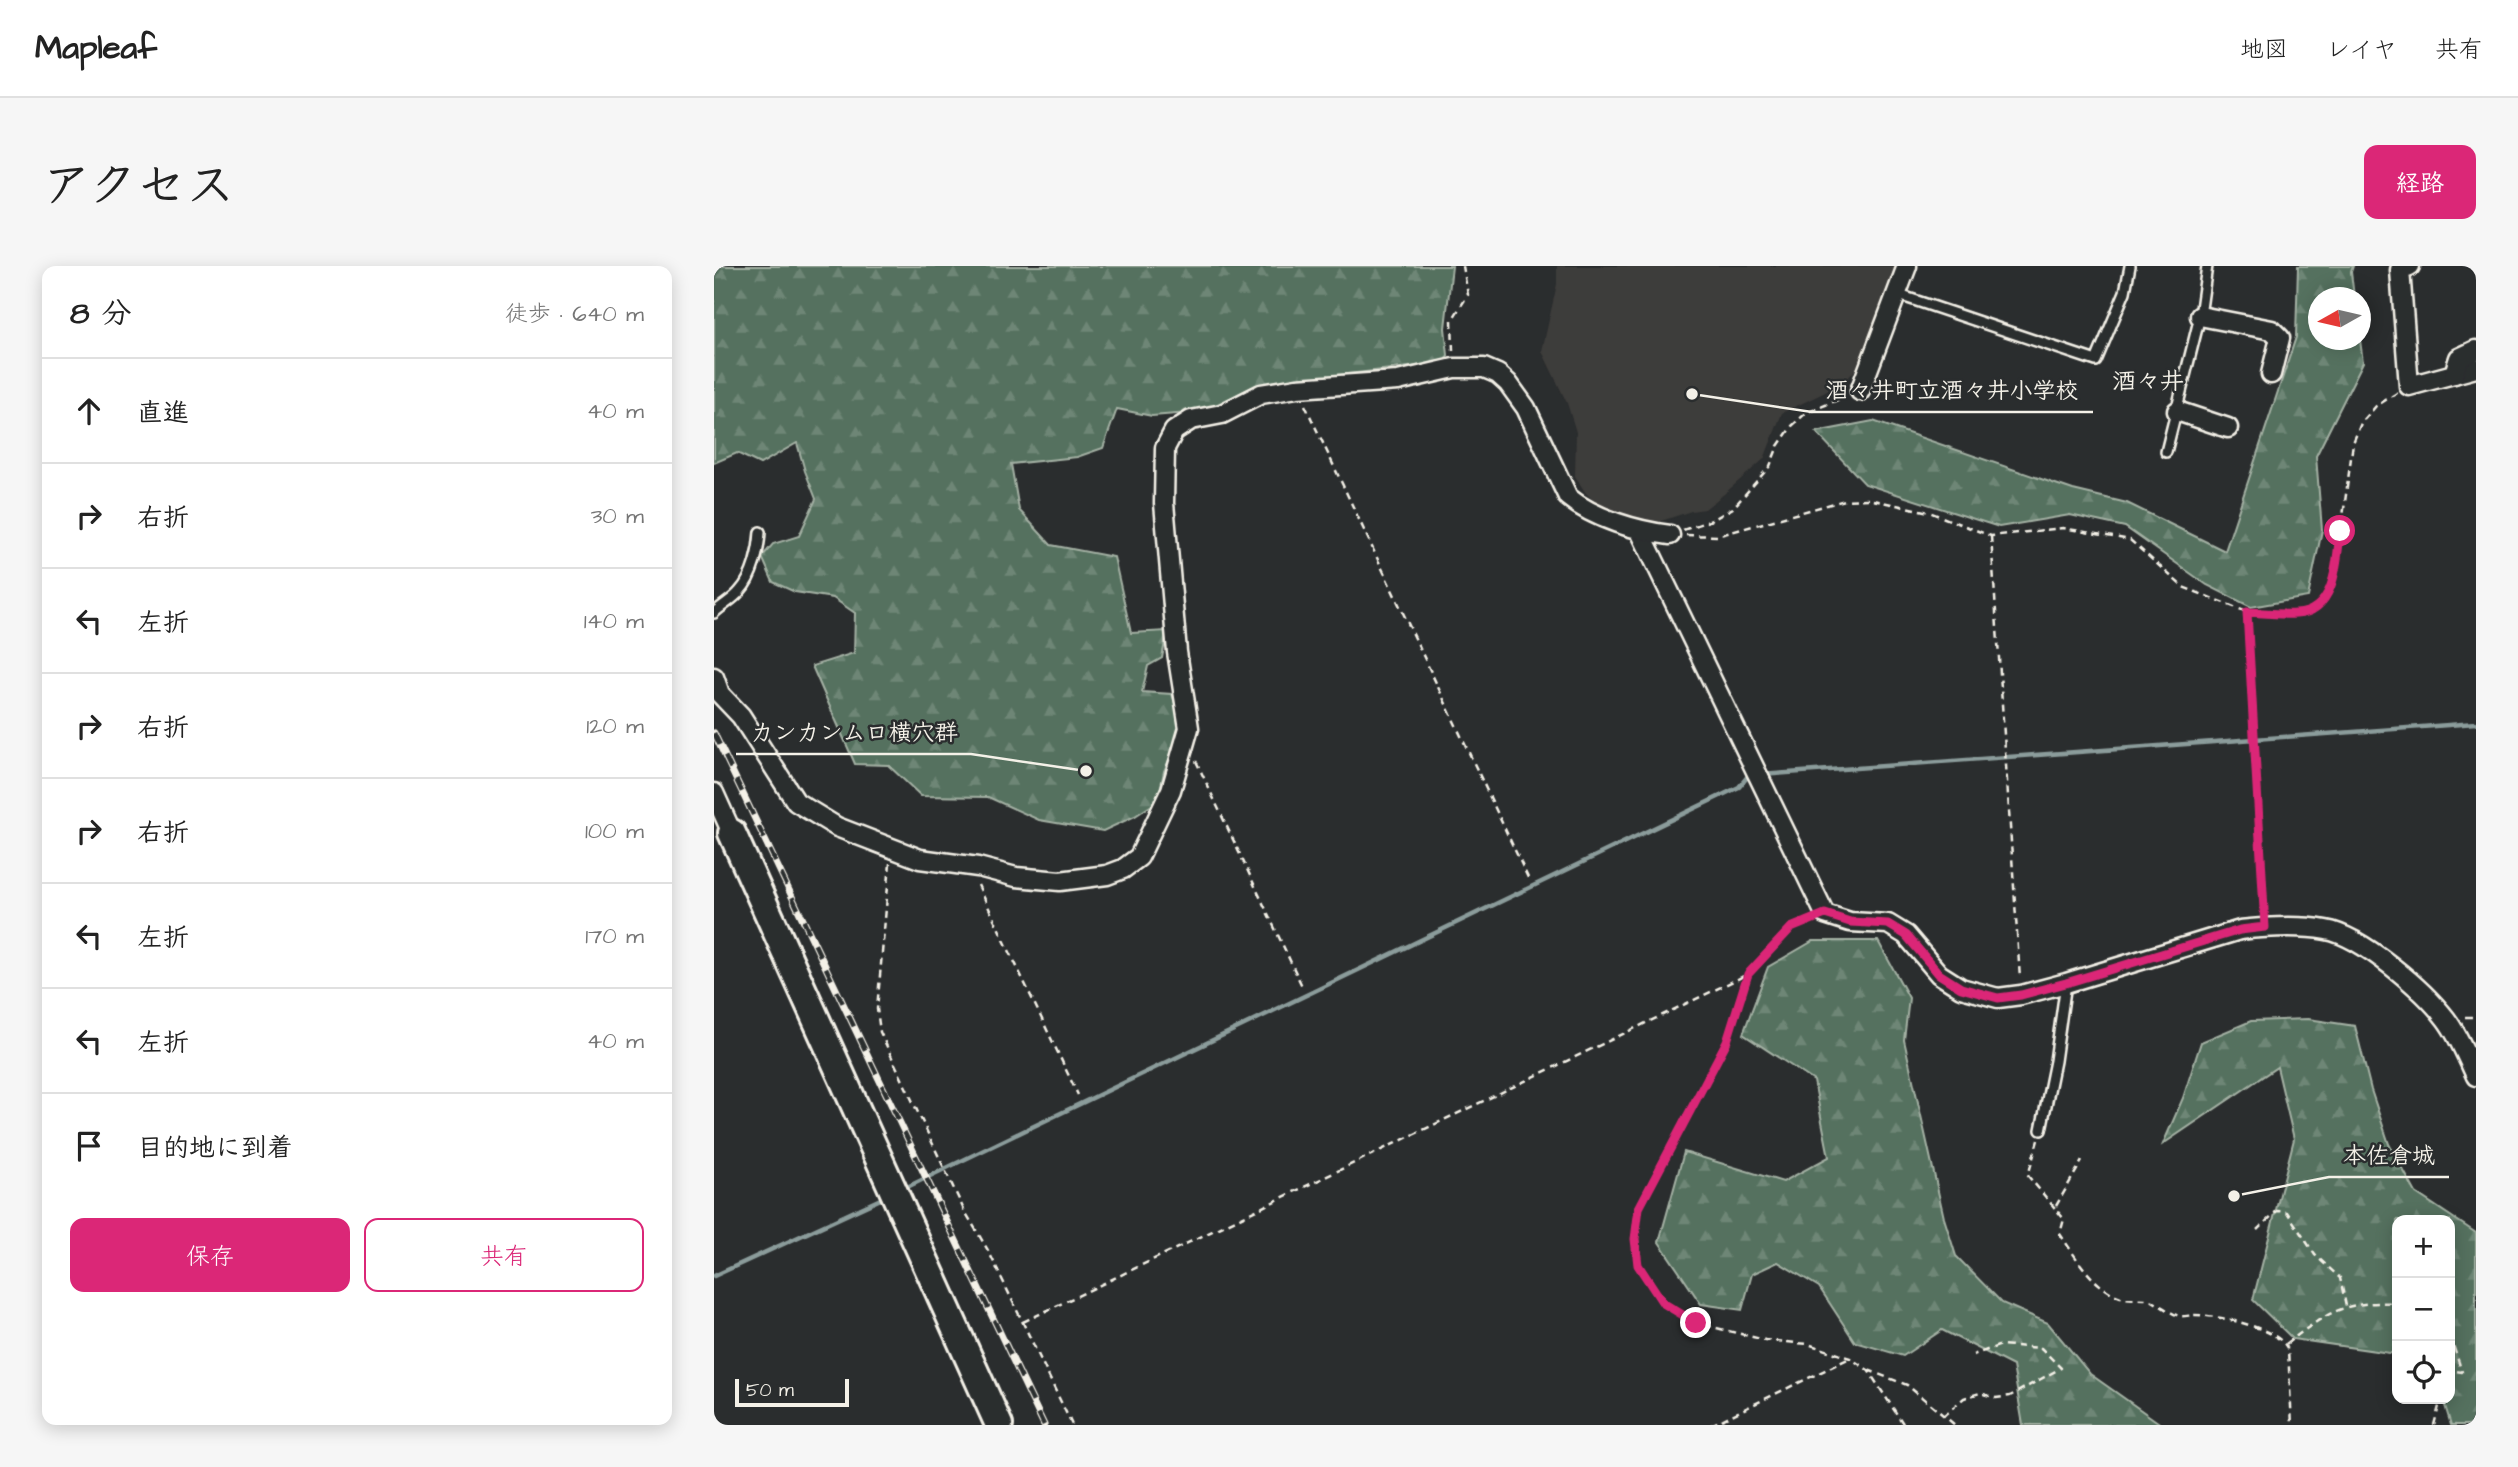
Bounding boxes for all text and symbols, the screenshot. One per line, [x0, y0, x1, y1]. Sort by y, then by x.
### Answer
text: Mapleaf [35, 25, 157, 71]
text: 地図 [2240, 33, 2288, 67]
text: レイヤ [2326, 33, 2397, 67]
text: 共有 [2435, 33, 2483, 67]
button: 経路 [2364, 145, 2476, 219]
text: アクセス [42, 153, 235, 221]
north arrow [2308, 287, 2371, 350]
text: 8 分 [70, 293, 131, 335]
text: 徒歩 · 640 m [505, 298, 644, 330]
district label: 酒々井 [2112, 365, 2184, 399]
callout: 酒々井町立酒々井小学校 [1812, 368, 2093, 412]
text: 酒々井町立酒々井小学校 [1826, 375, 2079, 407]
icon: ahead [70, 392, 108, 430]
text: 直進 [137, 395, 189, 431]
text: 40 m [587, 395, 644, 427]
icon: right [70, 497, 108, 535]
text: 右折 [137, 500, 189, 536]
text: 30 m [591, 500, 644, 532]
route start [2324, 515, 2355, 546]
icon: left [70, 602, 108, 640]
text: 左折 [137, 605, 189, 641]
text: 140 m [584, 605, 644, 637]
icon: right [70, 707, 108, 745]
text: 右折 [137, 710, 189, 746]
text: 120 m [586, 710, 644, 742]
callout: カンカンムロ横穴群 [736, 710, 971, 754]
text: カンカンムロ横穴群 [751, 717, 958, 749]
icon: right [70, 812, 108, 850]
text: 右折 [137, 815, 189, 851]
text: 100 m [585, 815, 644, 847]
icon: left [70, 917, 108, 955]
text: 左折 [137, 920, 189, 956]
text: 170 m [585, 920, 644, 952]
icon: left [70, 1022, 108, 1060]
text: 左折 [137, 1025, 189, 1061]
text: 40 m [587, 1025, 644, 1057]
icon: arrive [70, 1127, 108, 1165]
text: 目的地に到着 [137, 1130, 293, 1166]
callout: 本佐倉城 [2329, 1133, 2449, 1177]
text: 本佐倉城 [2343, 1140, 2435, 1172]
map controls [2392, 1215, 2455, 1404]
button: + [2392, 1215, 2455, 1278]
button: 保存 [70, 1218, 350, 1292]
button: 共有 [364, 1218, 644, 1292]
button: − [2392, 1278, 2455, 1341]
route end [1680, 1307, 1711, 1338]
button: locate [2392, 1341, 2455, 1404]
scale bar [735, 1376, 849, 1408]
text: 50 m [746, 1377, 794, 1404]

